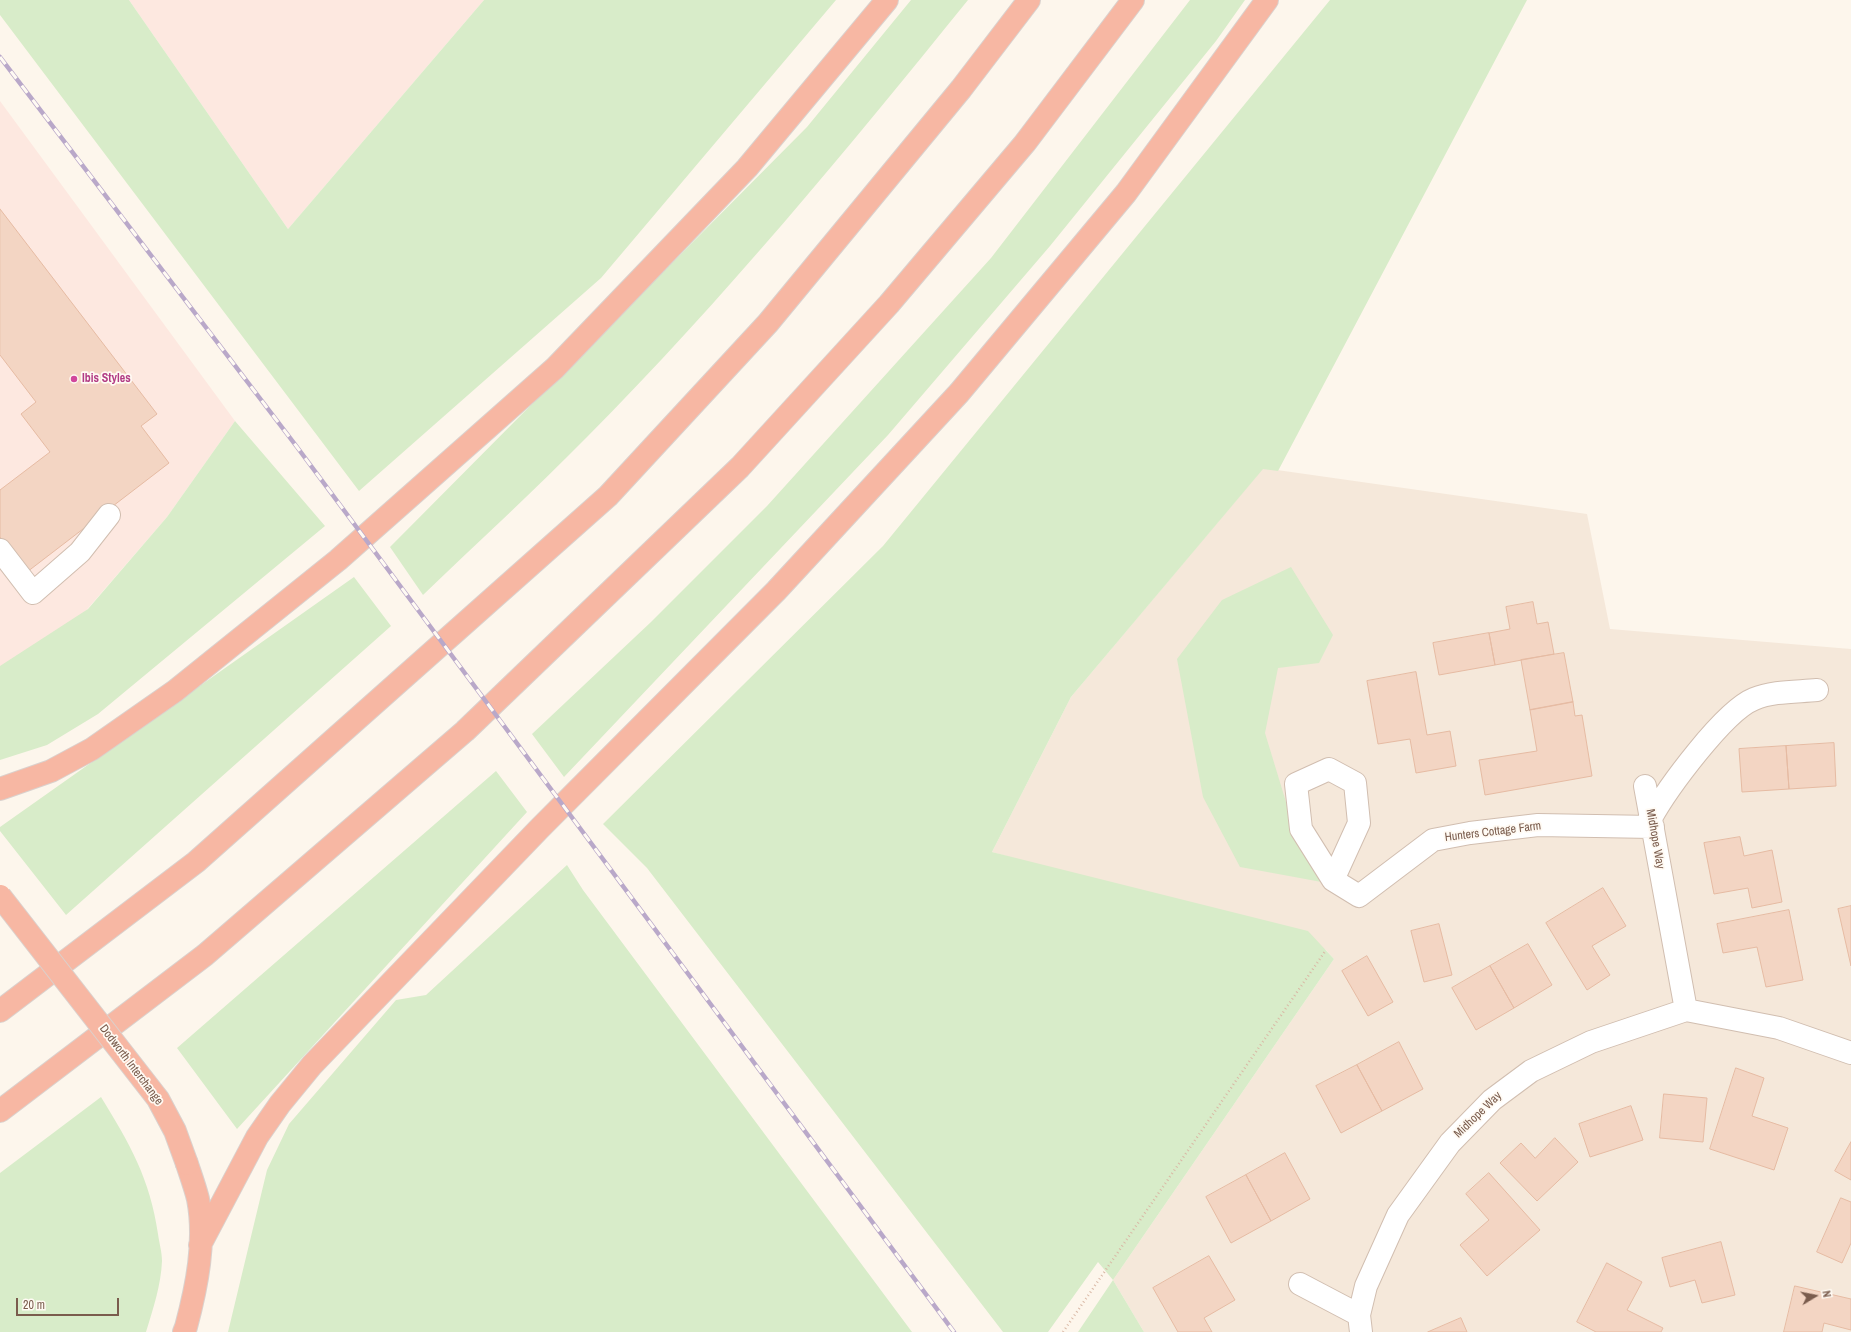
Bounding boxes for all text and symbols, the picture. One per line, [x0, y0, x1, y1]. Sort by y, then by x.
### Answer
place label: Ibis Styles [82, 372, 131, 386]
marker: Ibis Styles [69, 374, 79, 384]
street label: Midhope Way [1643, 808, 1667, 870]
street label: Hunters Cottage Farm [1444, 819, 1542, 845]
street label: Dodworth Interchange [96, 1022, 166, 1108]
street label: Midhope Way [1451, 1089, 1505, 1141]
north arrow [1795, 1276, 1835, 1316]
text: N [1819, 1289, 1834, 1298]
scale bar [18, 1290, 121, 1316]
text: 20 m [23, 1297, 45, 1313]

